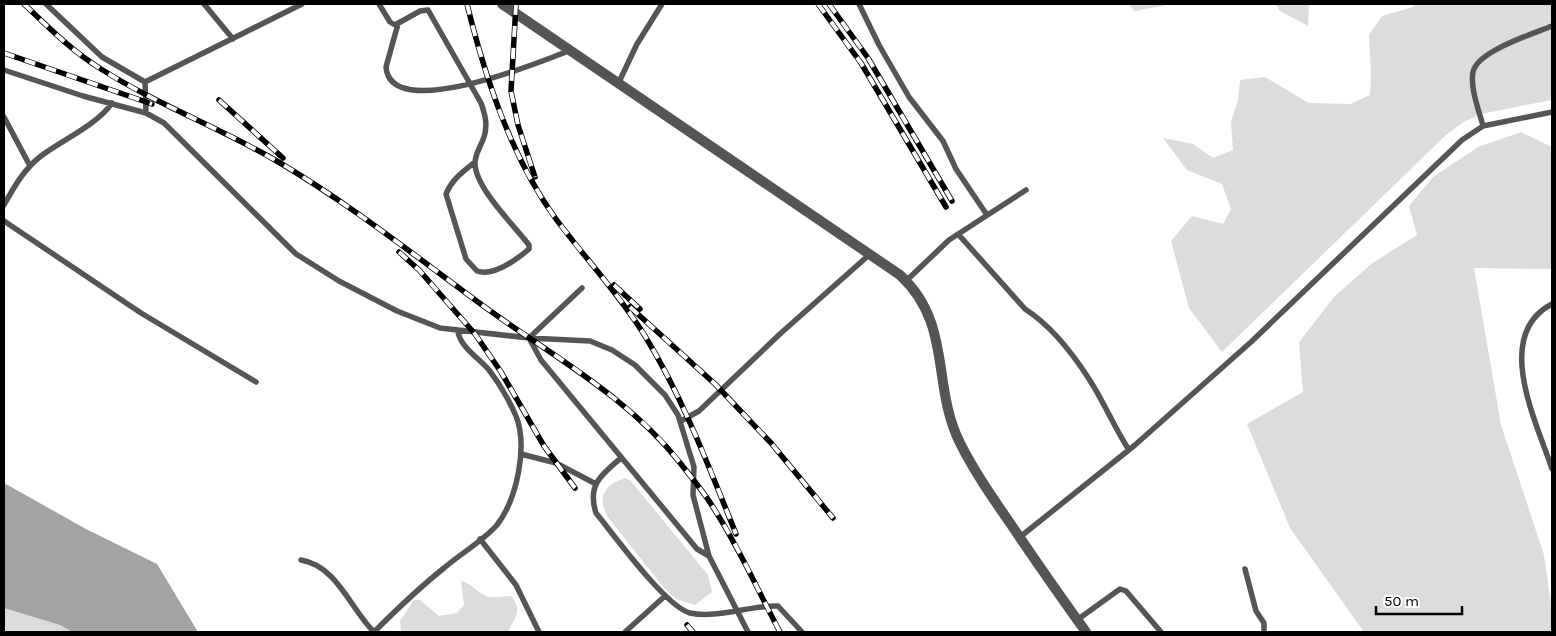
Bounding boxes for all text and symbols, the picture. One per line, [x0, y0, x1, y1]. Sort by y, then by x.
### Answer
scale bar [1376, 584, 1462, 616]
text: 50 m [1384, 592, 1419, 610]

